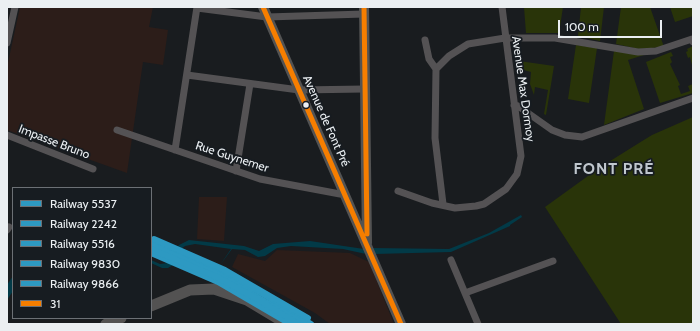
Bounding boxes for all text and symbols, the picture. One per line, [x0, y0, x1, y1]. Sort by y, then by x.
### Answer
scale bar [560, 12, 664, 38]
text: 100 m [565, 19, 599, 34]
street label: Avenue Max Dormoy [508, 35, 538, 143]
street label: Avenue de Font Pré [299, 73, 353, 169]
unlabelled marker [301, 100, 311, 110]
street label: Impasse Bruno [16, 122, 92, 162]
street label: Rue Guynemer [194, 138, 270, 176]
district label: FONT PRÉ [574, 159, 654, 179]
legend [12, 187, 152, 319]
text: Railway 5537 [50, 196, 117, 211]
text: Railway 2242 [50, 216, 117, 231]
text: Railway 5516 [50, 236, 115, 251]
text: Railway 9830 [50, 256, 120, 271]
text: Railway 9866 [50, 276, 119, 291]
text: 31 [50, 296, 60, 311]

